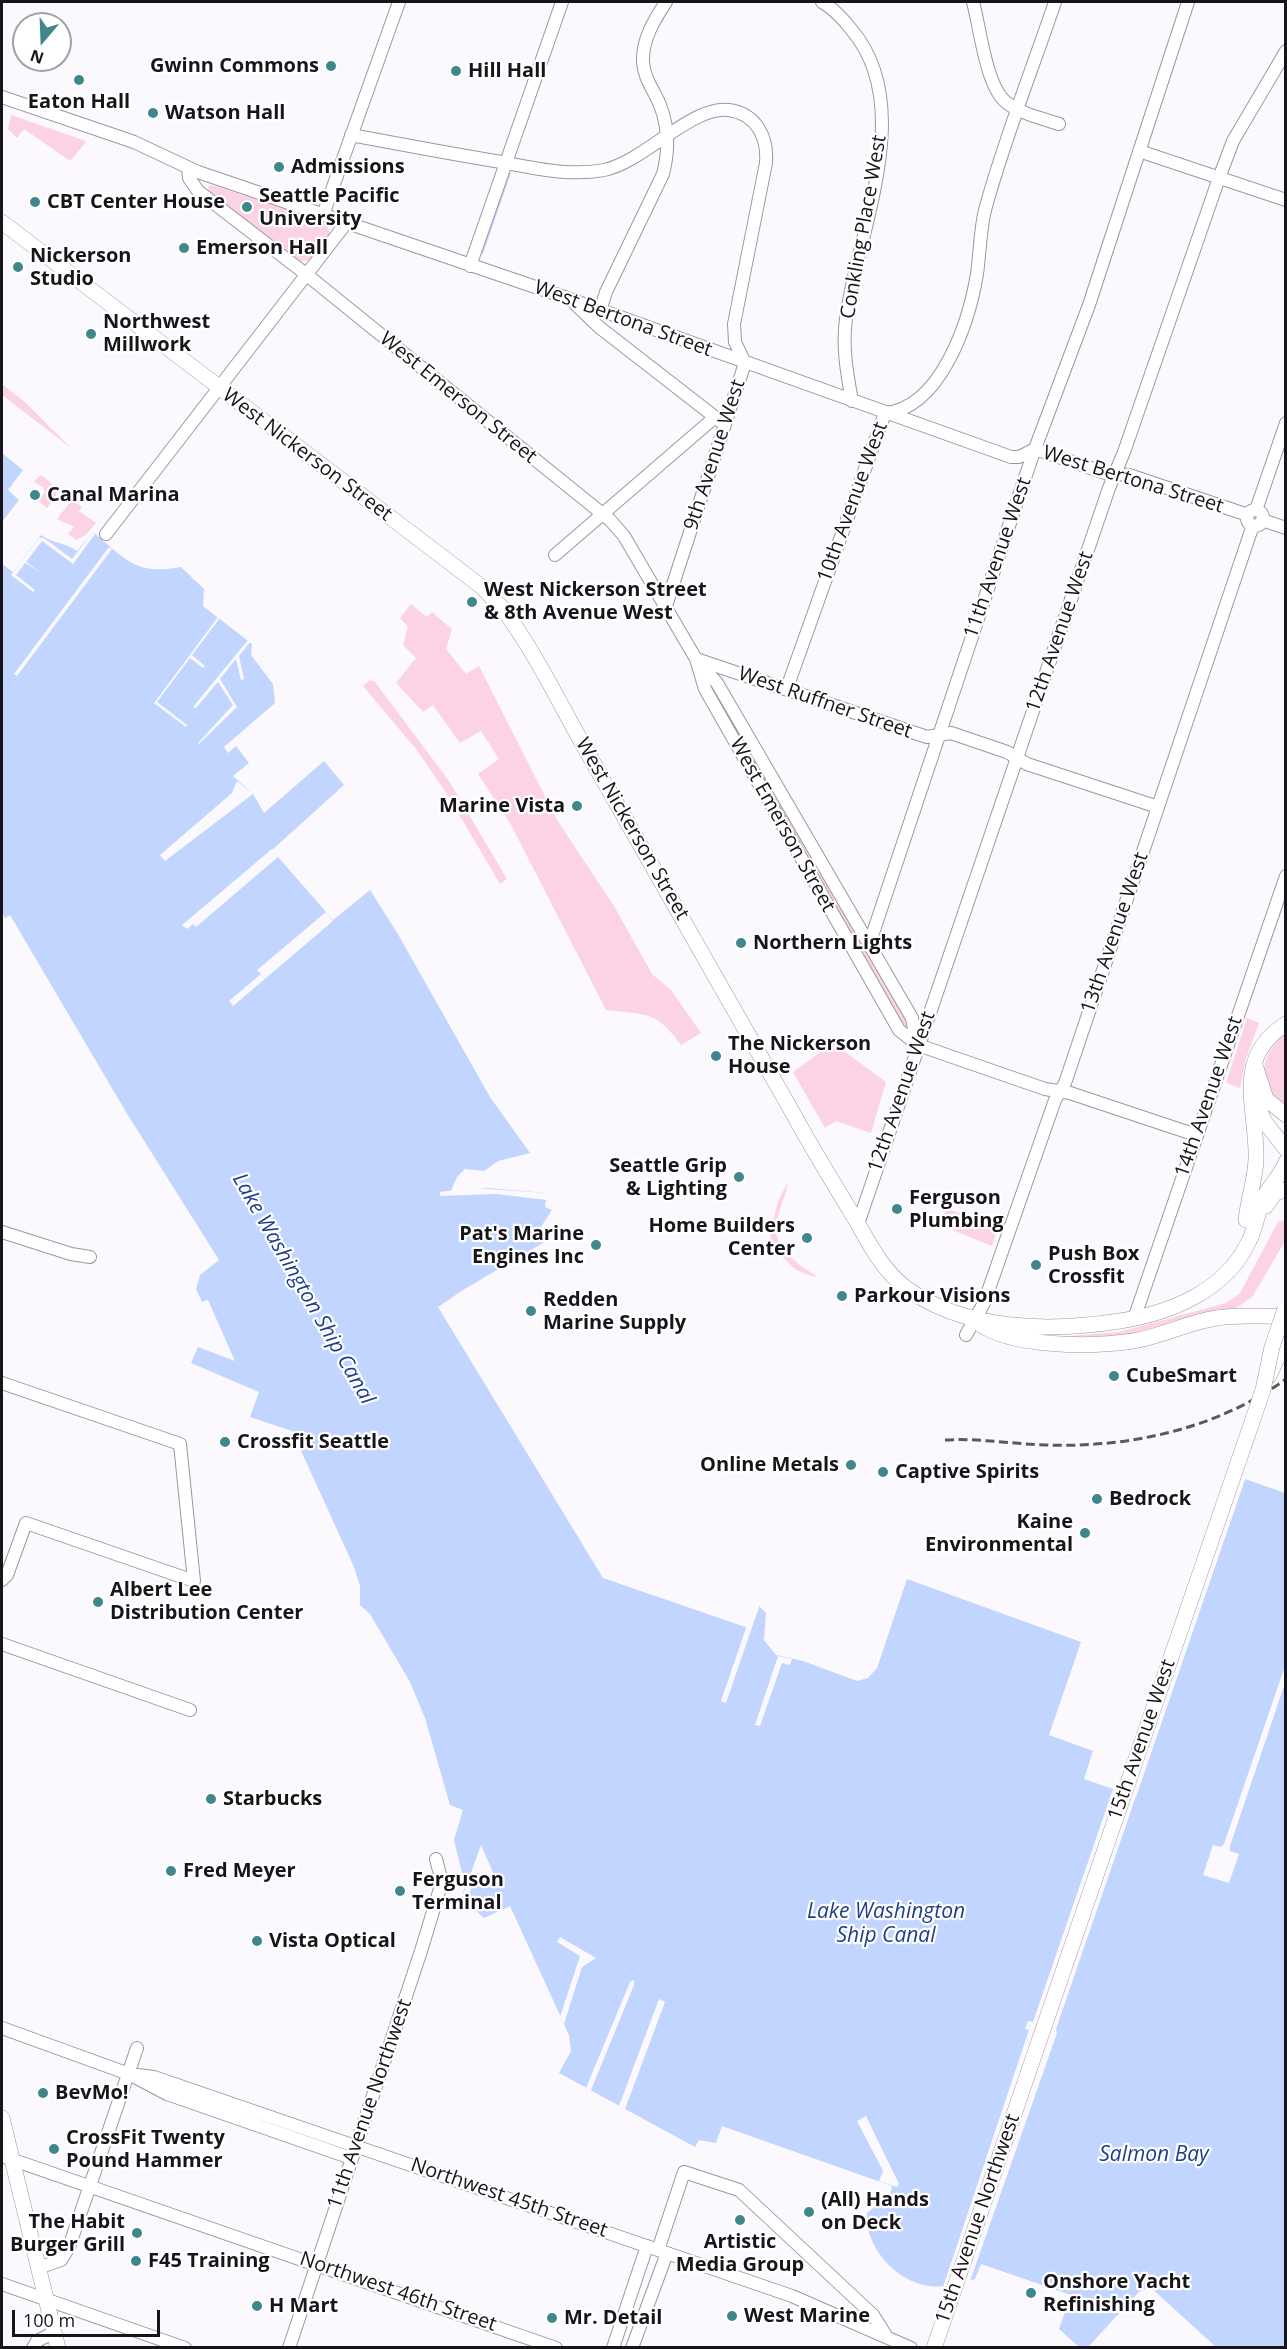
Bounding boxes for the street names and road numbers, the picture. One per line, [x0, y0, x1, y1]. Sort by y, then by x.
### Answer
street label: Conkling Place West [836, 133, 892, 321]
street label: West Bertona Street [531, 276, 715, 362]
street label: West Emerson Street [374, 327, 542, 469]
street label: 9th Avenue West [679, 377, 751, 533]
street label: West Nickerson Street [218, 383, 396, 527]
street label: 10th Avenue West [813, 419, 893, 585]
street label: West Bertona Street [1040, 441, 1226, 519]
street label: 11th Avenue West [959, 474, 1037, 642]
street label: 12th Avenue West [1021, 548, 1099, 716]
street label: West Ruffner Street [735, 662, 915, 744]
street label: West Nickerson Street [570, 734, 694, 924]
street label: West Emerson Street [724, 734, 840, 916]
street label: 13th Avenue West [1076, 849, 1154, 1017]
street label: 12th Avenue West [863, 1008, 941, 1176]
street label: 14th Avenue West [1170, 1013, 1248, 1181]
street label: 15th Avenue West [1103, 1656, 1181, 1824]
street label: 11th Avenue Northwest [323, 1996, 417, 2212]
street label: 15th Avenue Northwest [931, 2111, 1025, 2327]
street label: Northwest 45th Street [407, 2153, 611, 2243]
street label: Northwest 46th Street [296, 2247, 500, 2337]

